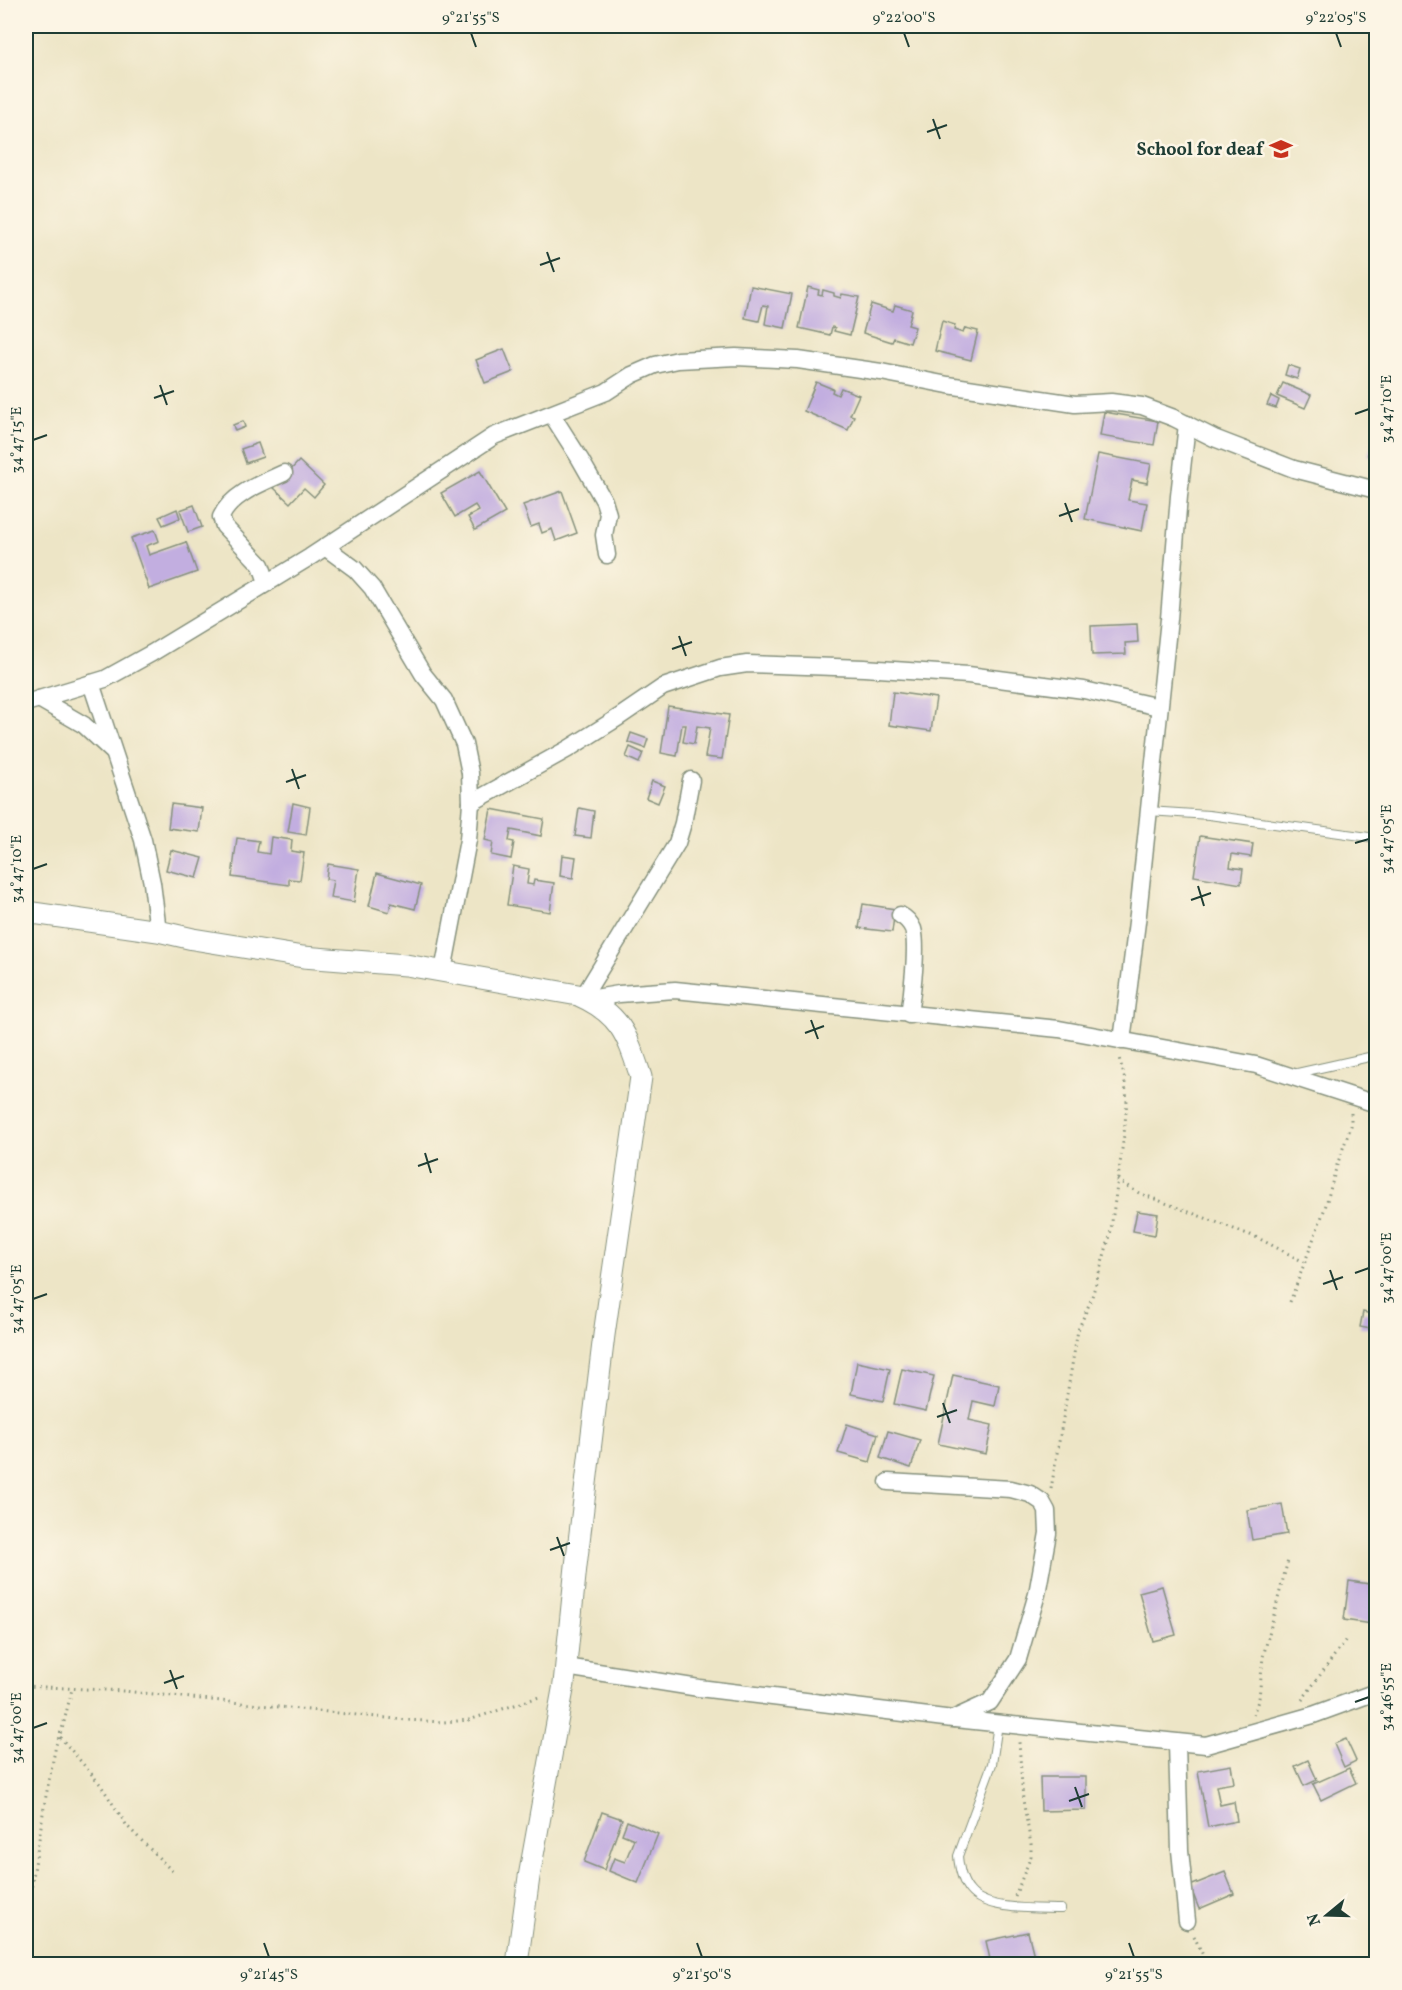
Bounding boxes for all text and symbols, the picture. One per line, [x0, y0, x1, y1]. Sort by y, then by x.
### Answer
text: 9°21'55"S [442, 8, 500, 29]
text: 9°22'00"S [872, 8, 936, 29]
text: 9°22'05"S [1305, 8, 1367, 29]
school or university icon: School for deaf [1268, 136, 1294, 162]
place label: School for deaf [1137, 138, 1265, 163]
text: 34°47'10"E [1377, 375, 1398, 443]
text: 34°47'15"E [7, 406, 28, 474]
text: 34°47'05"E [1377, 804, 1398, 874]
text: 34°47'10"E [7, 835, 28, 903]
text: 34°47'00"E [1377, 1232, 1398, 1304]
text: 34°47'05"E [7, 1264, 28, 1334]
text: 34°46'55"E [1377, 1663, 1398, 1731]
text: 34°47'00"E [7, 1692, 28, 1764]
north arrow [1297, 1885, 1357, 1945]
text: N [1302, 1910, 1327, 1928]
text: 9°21'45"S [240, 1965, 298, 1986]
text: 9°21'50"S [673, 1965, 732, 1986]
text: 9°21'55"S [1105, 1965, 1163, 1986]

